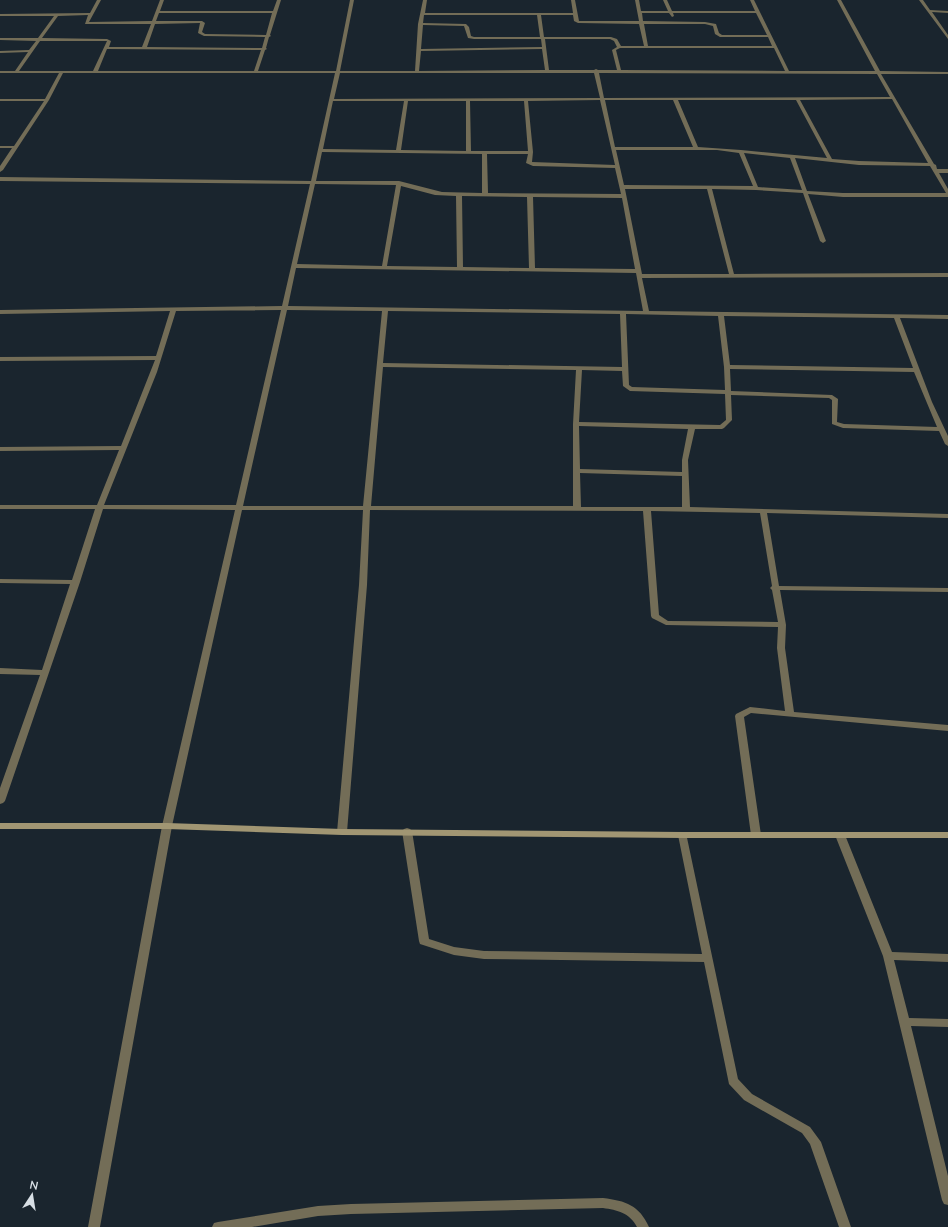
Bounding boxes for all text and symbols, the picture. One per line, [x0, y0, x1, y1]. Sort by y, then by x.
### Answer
north arrow [12, 1175, 52, 1215]
text: N [29, 1177, 40, 1192]

